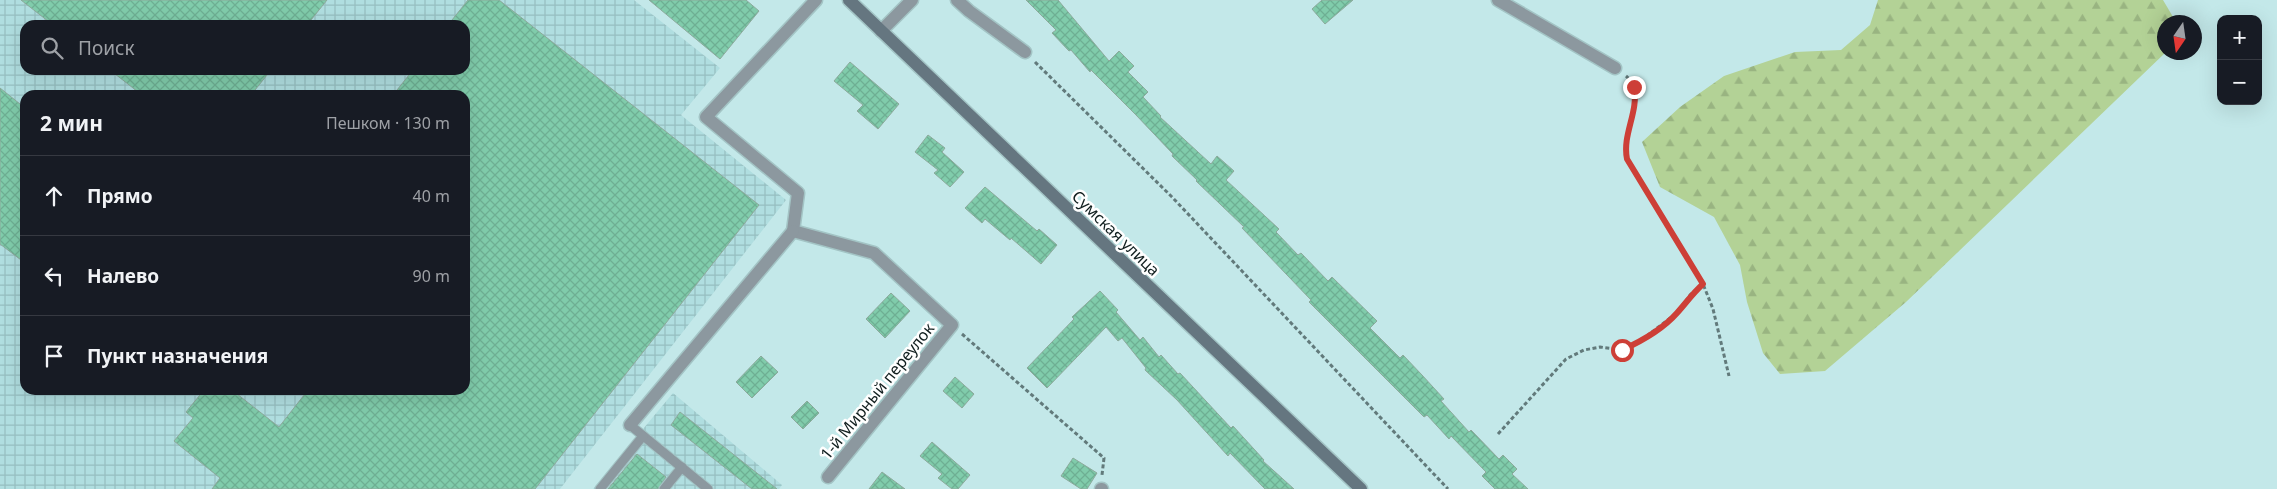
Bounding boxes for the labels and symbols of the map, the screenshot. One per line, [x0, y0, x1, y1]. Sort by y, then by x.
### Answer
north arrow [2157, 15, 2202, 60]
route end [1623, 76, 1646, 99]
street label: Сумская улица [1067, 185, 1165, 281]
street label: 1-й Мирный переулок [815, 318, 939, 464]
route start [1611, 339, 1634, 362]

